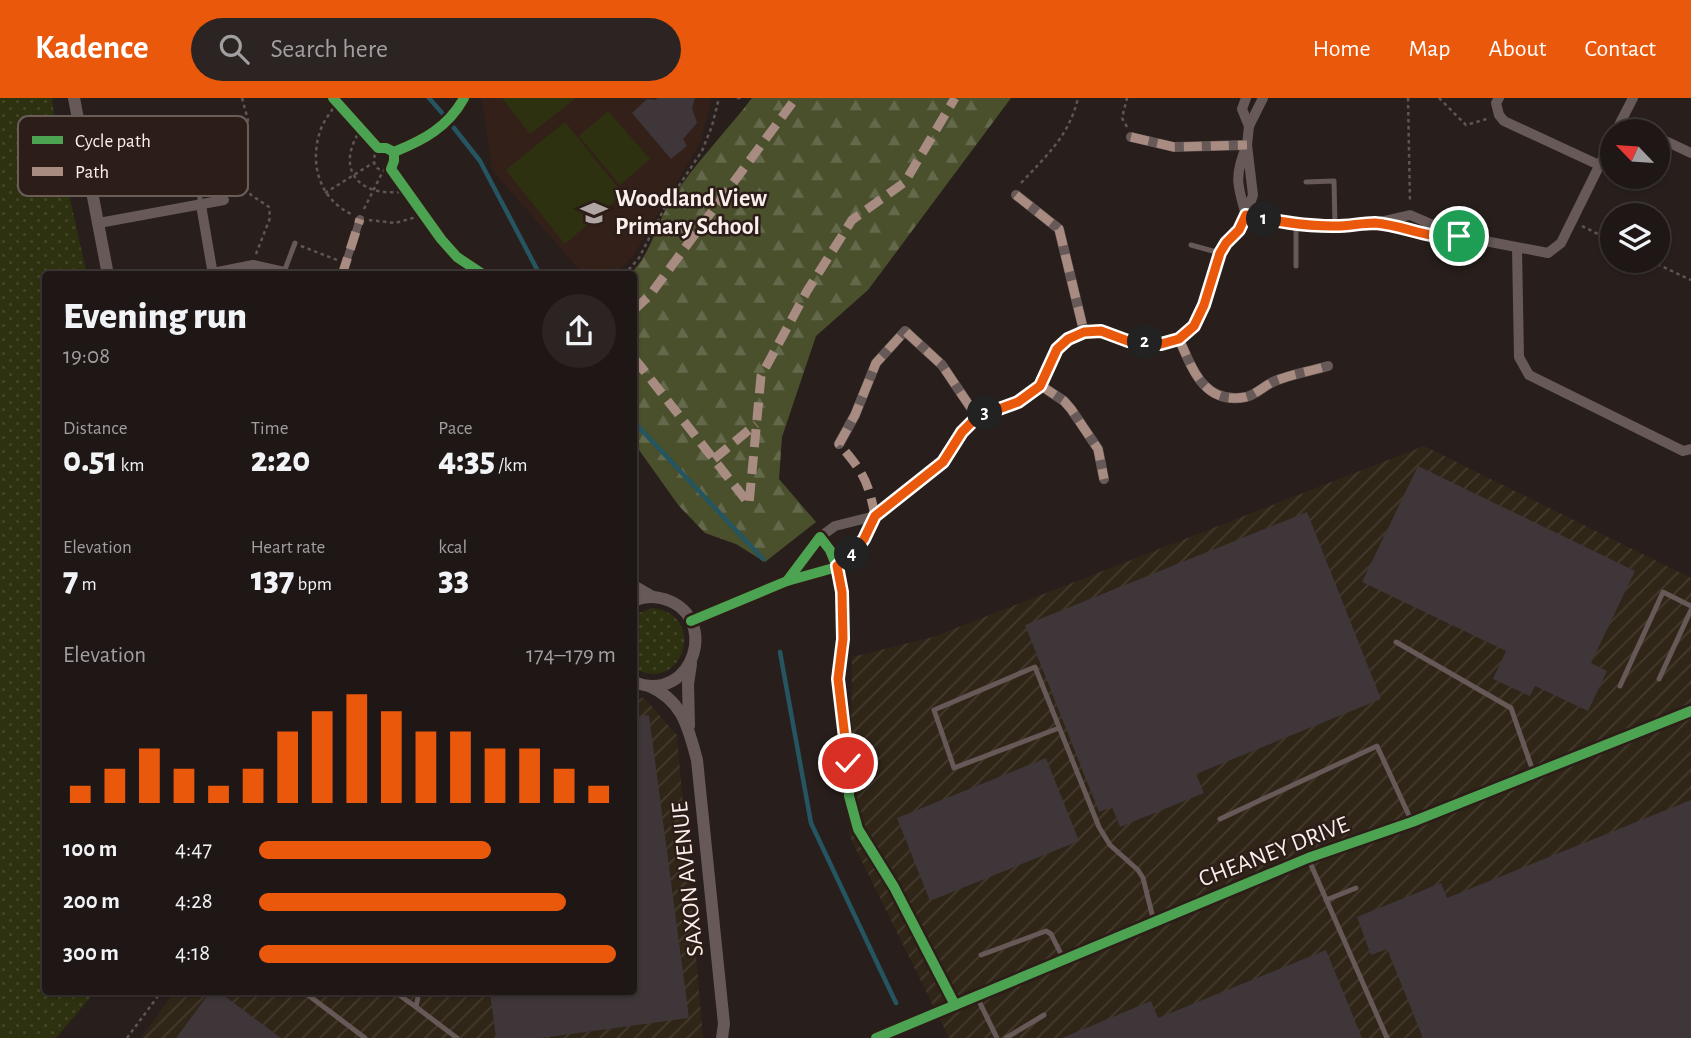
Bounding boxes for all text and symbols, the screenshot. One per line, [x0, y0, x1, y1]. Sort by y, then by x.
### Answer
search box [191, 18, 681, 81]
icon: search [215, 30, 253, 68]
text: Kadence [35, 32, 149, 65]
text: Search here [271, 36, 388, 62]
text: Home [1313, 37, 1371, 61]
text: Map [1409, 37, 1451, 61]
text: About [1489, 37, 1546, 61]
text: Contact [1584, 37, 1656, 61]
legend [18, 116, 248, 196]
north arrow [1600, 119, 1670, 189]
map controls [1600, 119, 1670, 273]
text: Cycle path [75, 132, 151, 151]
text: Path [75, 163, 109, 182]
place label: Woodland View Primary School [615, 187, 767, 239]
school or university icon: Woodland View Primary School [579, 198, 609, 228]
pin: 1 [1246, 202, 1282, 236]
button: layers [1600, 203, 1670, 273]
pin [1429, 206, 1489, 266]
text: 1 [1260, 209, 1267, 228]
icon: arrive [1440, 217, 1478, 255]
button: share [542, 294, 616, 368]
text: Evening run [63, 298, 247, 336]
pin: 2 [1128, 324, 1162, 360]
text: 2 [1140, 332, 1149, 351]
text: 19:08 [63, 345, 110, 368]
pin: 3 [968, 396, 1002, 430]
text: 3 [980, 403, 989, 422]
text: Distance [63, 419, 127, 438]
text: Time [251, 419, 289, 438]
text: Pace [438, 419, 473, 438]
text: 0.51 [63, 443, 117, 478]
text: 2:20 [251, 443, 310, 478]
text: 4:35 [438, 443, 495, 478]
text: km [117, 456, 144, 475]
text: /km [495, 456, 527, 475]
pin: 4 [834, 536, 870, 572]
text: Elevation [63, 538, 132, 557]
text: Heart rate [251, 538, 325, 557]
text: kcal [438, 538, 467, 557]
text: 4 [847, 544, 856, 563]
text: 7 [63, 562, 78, 597]
text: 137 [251, 562, 294, 597]
text: 33 [438, 562, 469, 597]
text: m [78, 575, 97, 594]
text: bpm [294, 575, 332, 594]
text: Elevation [63, 644, 146, 667]
text: 174–179 m [526, 644, 616, 667]
pin [818, 733, 878, 793]
icon: check [829, 744, 867, 782]
street label: SAXON AVENUE [668, 800, 708, 958]
street label: CHEANEY DRIVE [1196, 812, 1353, 892]
text: 100 m [63, 838, 117, 861]
text: 4:47 [175, 838, 212, 861]
text: 200 m [63, 890, 120, 913]
text: 4:28 [175, 890, 213, 913]
text: 300 m [63, 942, 119, 965]
text: 4:18 [175, 942, 210, 965]

